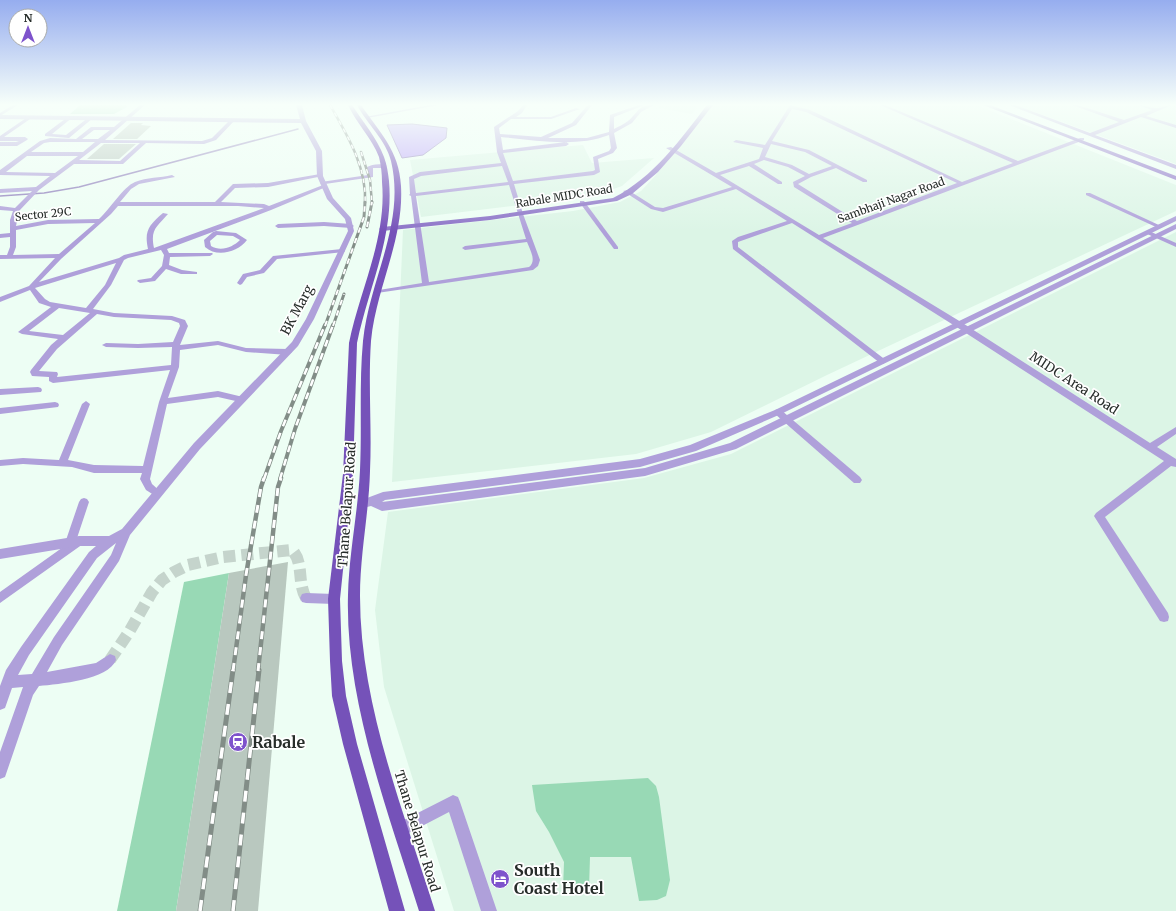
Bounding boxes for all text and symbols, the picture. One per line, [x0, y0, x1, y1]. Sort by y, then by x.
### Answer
north arrow [8, 8, 48, 48]
text: N [24, 11, 33, 25]
street label: Sambhaji Nagar Road [835, 174, 947, 226]
street label: Rabale MIDC Road [514, 181, 614, 211]
street label: Sector 29C [14, 204, 72, 224]
street label: BK Marg [277, 282, 317, 338]
street label: MIDC Area Road [1026, 348, 1122, 418]
street label: Thane Belapur Road [334, 441, 360, 569]
station icon: Rabale [227, 731, 249, 753]
place label: Rabale [252, 732, 305, 752]
street label: Thane Belapur Road [390, 768, 444, 894]
place label: South Coast Hotel [514, 860, 604, 898]
hotel icon: South Coast Hotel [489, 868, 511, 890]

